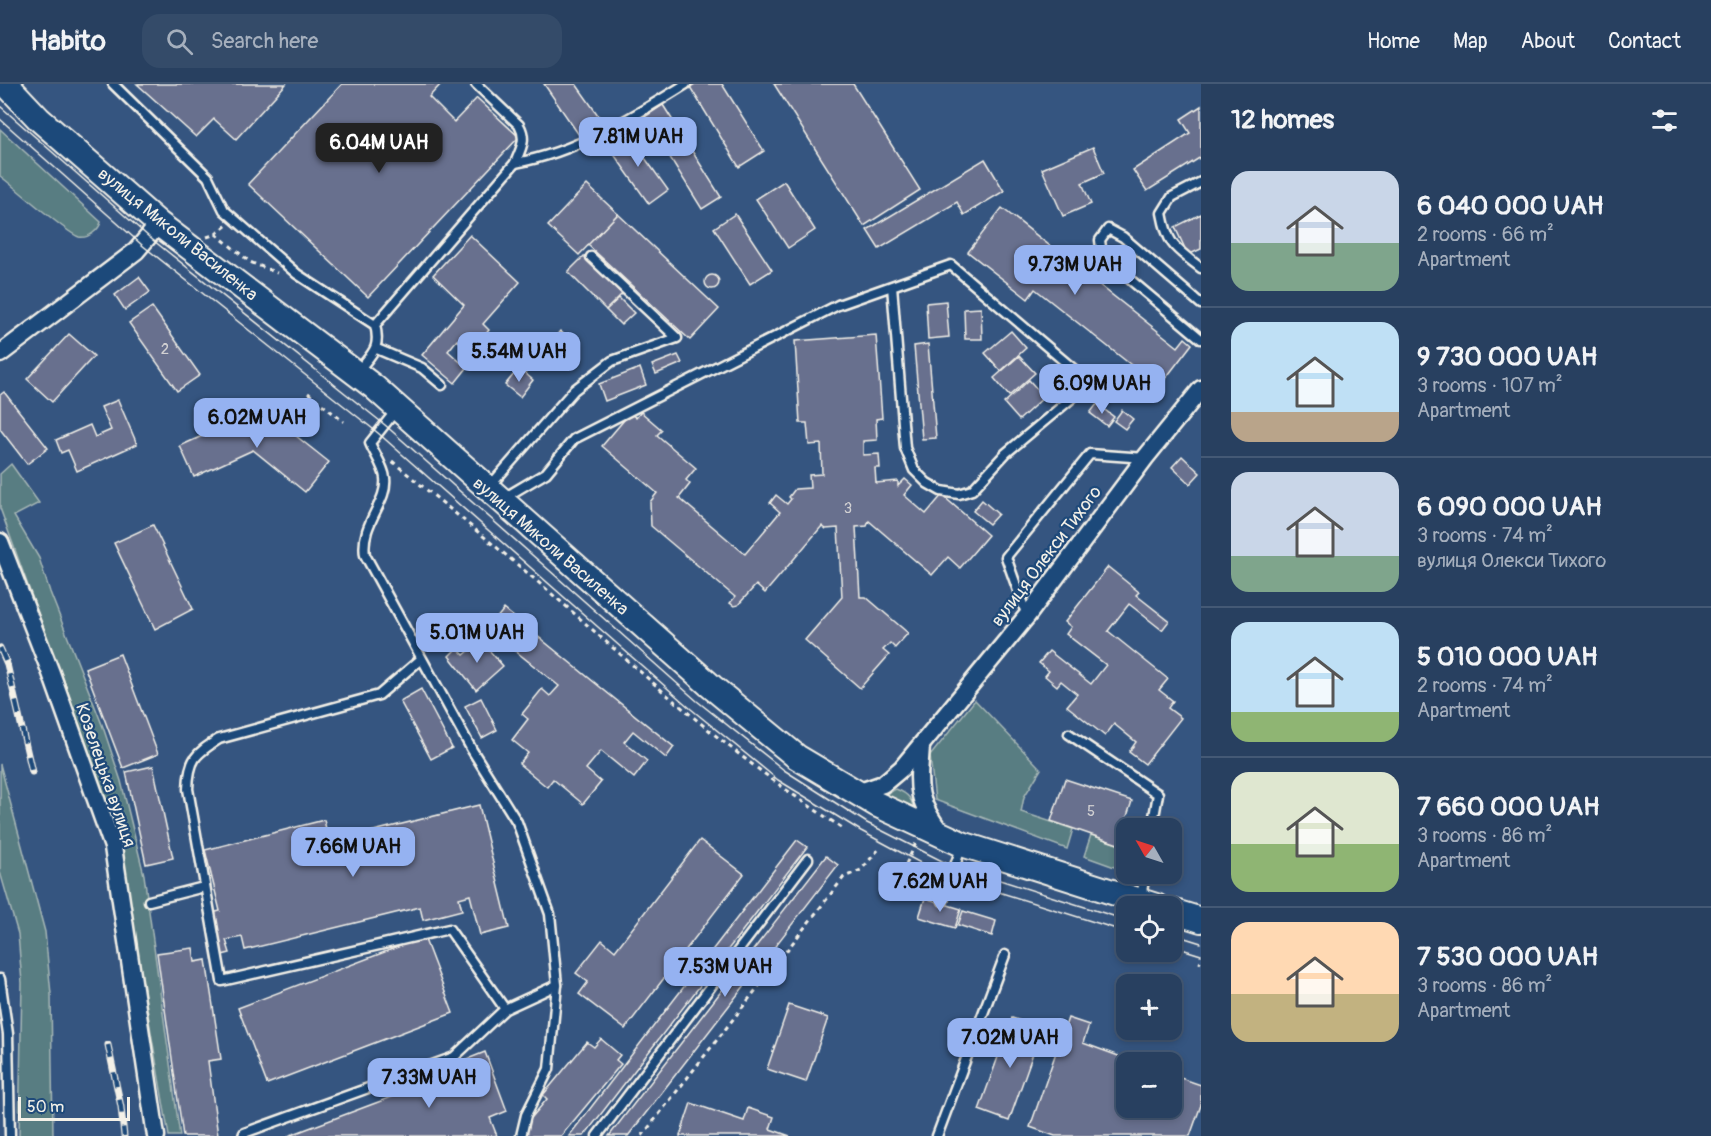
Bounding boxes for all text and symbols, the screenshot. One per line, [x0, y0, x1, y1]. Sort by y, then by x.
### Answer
search box [142, 14, 562, 68]
text: Habito [30, 24, 106, 59]
icon: search [163, 25, 196, 58]
text: Search here [211, 27, 318, 55]
text: Home [1367, 28, 1420, 55]
text: Map [1453, 28, 1488, 55]
text: About [1521, 28, 1575, 55]
text: Contact [1608, 28, 1681, 55]
text: 12 homes [1231, 104, 1334, 136]
icon: filters [1648, 104, 1681, 137]
pin: 7.81M UAH [569, 117, 707, 168]
pin: 6.04M UAH [310, 123, 448, 174]
text: 7.81M UAH [593, 124, 683, 149]
text: 6.04M UAH [330, 130, 428, 155]
street label: вулиця Миколи Василенка [93, 163, 263, 306]
text: 6 040 000 UAH [1417, 190, 1603, 222]
icon: home [1279, 195, 1351, 267]
text: 2 rooms · 66 m² [1417, 222, 1554, 247]
pin: 9.73M UAH [1006, 245, 1144, 296]
text: Apartment [1417, 247, 1510, 272]
text: 9.73M UAH [1028, 252, 1122, 277]
pin: 5.54M UAH [450, 332, 588, 383]
text: 5.54M UAH [471, 339, 567, 364]
house number: 2 [161, 340, 169, 359]
text: 9 730 000 UAH [1417, 341, 1597, 373]
icon: home [1279, 346, 1351, 418]
pin: 6.09M UAH [1033, 364, 1171, 415]
text: 6.09M UAH [1053, 371, 1151, 396]
text: 3 rooms · 107 m² [1417, 373, 1563, 398]
pin: 6.02M UAH [188, 398, 326, 449]
text: Apartment [1417, 398, 1510, 423]
text: 6.02M UAH [208, 405, 306, 430]
street label: вулиця Миколи Василенка [468, 472, 634, 621]
street label: вулиця Олекси Тихого [986, 481, 1107, 631]
text: 6 090 000 UAH [1417, 491, 1602, 523]
icon: home [1279, 496, 1351, 568]
house number: 3 [844, 499, 852, 518]
text: 3 rooms · 74 m² [1417, 523, 1553, 548]
text: вулиця Олекси Тихого [1417, 548, 1606, 573]
pin: 5.01M UAH [408, 613, 546, 664]
text: 5.01M UAH [430, 620, 524, 645]
text: 5 010 000 UAH [1417, 641, 1598, 673]
icon: home [1279, 646, 1351, 718]
text: 2 rooms · 74 m² [1417, 673, 1553, 698]
text: Apartment [1417, 698, 1510, 723]
street label: Козелецька вулиця [70, 700, 141, 850]
text: 7 660 000 UAH [1417, 791, 1600, 823]
icon: home [1279, 796, 1351, 868]
house number: 5 [1087, 802, 1095, 821]
north arrow [1116, 818, 1182, 884]
map controls [1116, 818, 1182, 1118]
text: 3 rooms · 86 m² [1417, 823, 1552, 848]
pin: 7.66M UAH [284, 827, 422, 878]
text: 7.66M UAH [305, 834, 401, 859]
text: Apartment [1417, 848, 1510, 873]
pin: 7.62M UAH [871, 862, 1009, 913]
text: 7.62M UAH [892, 869, 988, 894]
button: locate [1116, 896, 1182, 962]
text: 7 530 000 UAH [1417, 941, 1598, 973]
icon: home [1279, 946, 1351, 1018]
pin: 7.53M UAH [656, 947, 794, 998]
text: 7.53M UAH [678, 954, 772, 979]
text: 3 rooms · 86 m² [1417, 973, 1552, 998]
button: + [1116, 974, 1182, 1040]
text: Apartment [1417, 998, 1510, 1023]
pin: 7.02M UAH [941, 1018, 1079, 1069]
text: 7.02M UAH [961, 1025, 1059, 1050]
button: − [1116, 1052, 1182, 1118]
pin: 7.33M UAH [360, 1058, 498, 1109]
text: 7.33M UAH [382, 1065, 476, 1090]
scale bar [18, 1094, 130, 1122]
text: 50 m [27, 1097, 64, 1117]

